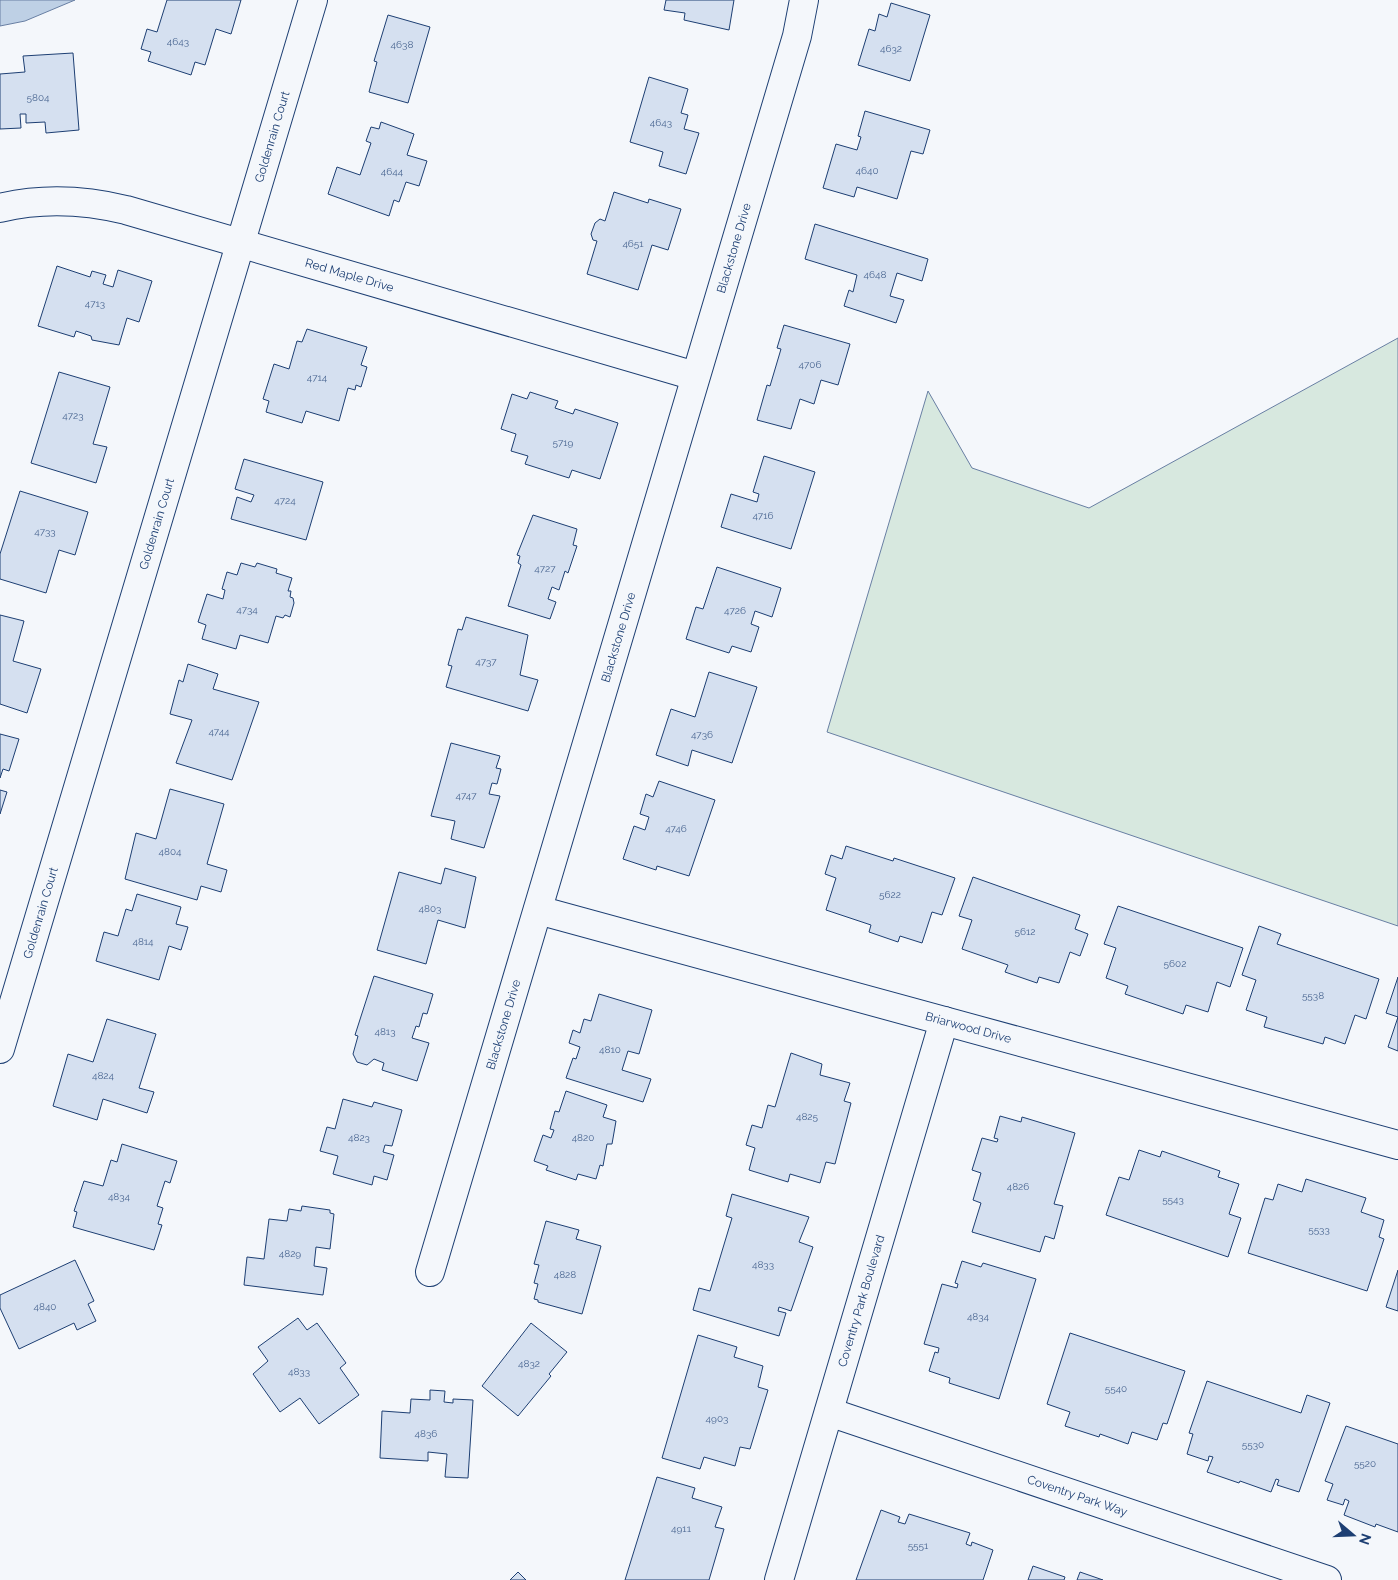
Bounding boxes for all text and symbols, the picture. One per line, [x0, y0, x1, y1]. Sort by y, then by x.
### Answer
house number: 4643 [167, 36, 189, 47]
house number: 4638 [391, 39, 413, 50]
house number: 4632 [880, 43, 902, 54]
street label: Goldenrain Court [252, 89, 292, 184]
house number: 5804 [27, 92, 50, 103]
house number: 4643 [650, 117, 672, 128]
house number: 4640 [855, 165, 879, 176]
house number: 4644 [381, 166, 404, 177]
street label: Blackstone Drive [714, 201, 754, 295]
house number: 4651 [622, 238, 644, 249]
street label: Red Maple Drive [304, 256, 395, 295]
house number: 4648 [864, 269, 887, 280]
house number: 4713 [85, 298, 105, 309]
house number: 4706 [799, 359, 821, 370]
house number: 4714 [307, 372, 328, 383]
house number: 4723 [62, 410, 84, 421]
house number: 5719 [553, 437, 574, 448]
street label: Goldenrain Court [136, 477, 177, 571]
house number: 4724 [274, 495, 296, 506]
house number: 4716 [752, 510, 774, 521]
house number: 4733 [34, 526, 56, 537]
house number: 4727 [534, 563, 556, 574]
street label: Blackstone Drive [598, 591, 638, 684]
house number: 4734 [236, 604, 258, 615]
house number: 4726 [724, 605, 746, 616]
house number: 4737 [475, 656, 497, 667]
house number: 4744 [208, 726, 230, 737]
house number: 4736 [691, 729, 713, 740]
house number: 4747 [455, 790, 477, 801]
house number: 4746 [665, 823, 687, 834]
house number: 4804 [159, 846, 182, 857]
street label: Goldenrain Court [20, 866, 61, 960]
house number: 5622 [879, 889, 901, 900]
house number: 4803 [419, 903, 441, 914]
house number: 5612 [1015, 926, 1035, 937]
house number: 4814 [132, 936, 154, 947]
house number: 5602 [1164, 958, 1186, 969]
street label: Blackstone Drive [483, 978, 523, 1071]
house number: 5538 [1302, 990, 1324, 1001]
street label: Briarwood Drive [924, 1009, 1013, 1046]
house number: 4813 [374, 1026, 396, 1037]
house number: 4810 [599, 1044, 621, 1055]
house number: 4824 [92, 1070, 115, 1081]
house number: 4825 [796, 1111, 819, 1122]
house number: 4823 [348, 1132, 370, 1143]
house number: 4820 [572, 1132, 594, 1143]
house number: 4826 [1007, 1181, 1029, 1192]
house number: 4834 [108, 1191, 131, 1202]
house number: 5543 [1162, 1194, 1184, 1205]
house number: 5533 [1308, 1224, 1330, 1235]
street label: Coventry Park Boulevard [835, 1233, 888, 1369]
house number: 4829 [279, 1248, 301, 1259]
house number: 4833 [752, 1259, 774, 1270]
house number: 4828 [554, 1269, 576, 1280]
house number: 4840 [34, 1301, 56, 1312]
house number: 4834 [967, 1311, 990, 1322]
house number: 4832 [518, 1358, 540, 1369]
house number: 4833 [288, 1366, 310, 1377]
house number: 5540 [1105, 1383, 1127, 1394]
house number: 4903 [706, 1413, 728, 1424]
house number: 4836 [415, 1428, 437, 1439]
house number: 5530 [1242, 1439, 1264, 1450]
house number: 5520 [1354, 1458, 1376, 1469]
street label: Coventry Park Way [1025, 1472, 1130, 1519]
north arrow [1328, 1510, 1378, 1560]
house number: 4911 [671, 1523, 692, 1534]
text: N [1356, 1532, 1375, 1547]
house number: 5551 [908, 1540, 929, 1551]

